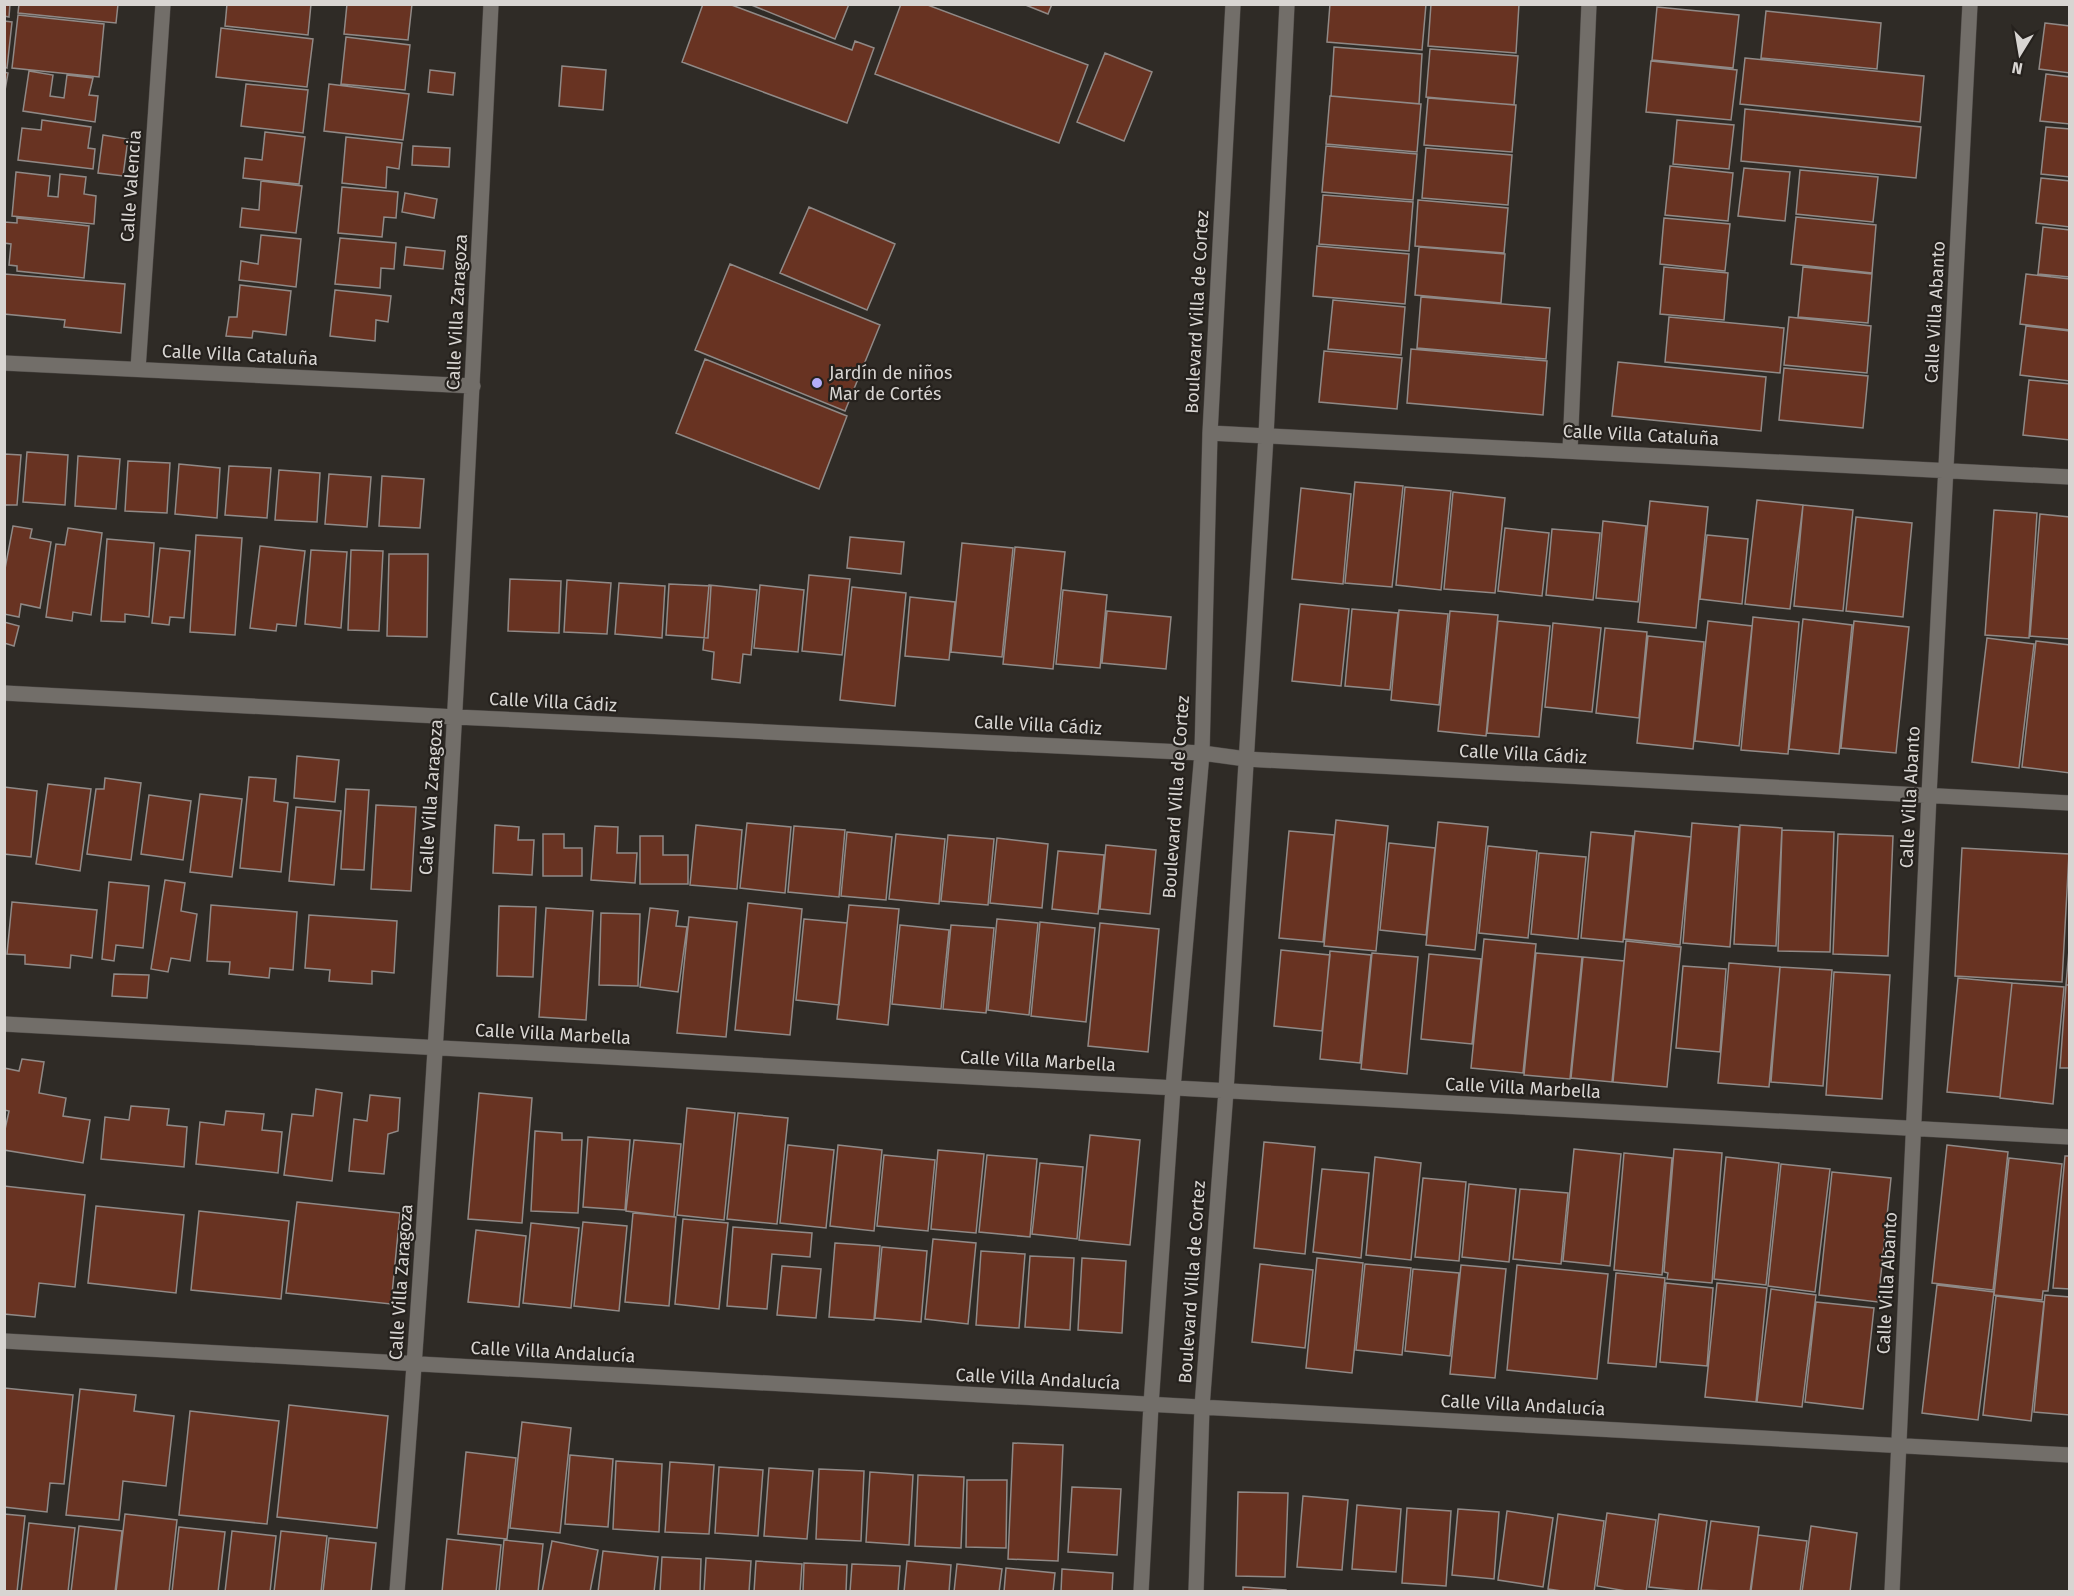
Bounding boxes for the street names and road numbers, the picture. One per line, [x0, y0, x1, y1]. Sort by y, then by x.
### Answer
street label: Calle Valencia [116, 129, 146, 243]
street label: Boulevard Villa de Cortez [1181, 210, 1213, 414]
street label: Calle Villa Zaragoza [442, 233, 472, 391]
street label: Calle Villa Abanto [1920, 240, 1950, 384]
street label: Calle Villa Cataluña [161, 340, 319, 370]
street label: Calle Villa Cataluña [1562, 420, 1720, 450]
street label: Calle Villa Cádiz [488, 688, 618, 716]
street label: Boulevard Villa de Cortez [1158, 695, 1194, 899]
street label: Calle Villa Cádiz [973, 711, 1103, 739]
street label: Calle Villa Zaragoza [415, 718, 447, 876]
street label: Calle Villa Abanto [1895, 725, 1925, 869]
street label: Calle Villa Cádiz [1458, 740, 1588, 768]
street label: Calle Villa Marbella [474, 1019, 632, 1049]
street label: Calle Villa Marbella [959, 1046, 1117, 1076]
street label: Calle Villa Marbella [1444, 1073, 1602, 1103]
street label: Boulevard Villa de Cortez [1174, 1180, 1210, 1384]
street label: Calle Villa Zaragoza [385, 1203, 417, 1361]
street label: Calle Villa Abanto [1872, 1211, 1902, 1355]
street label: Calle Villa Andalucía [470, 1337, 636, 1367]
street label: Calle Villa Andalucía [955, 1364, 1121, 1394]
street label: Calle Villa Andalucía [1440, 1390, 1606, 1420]

